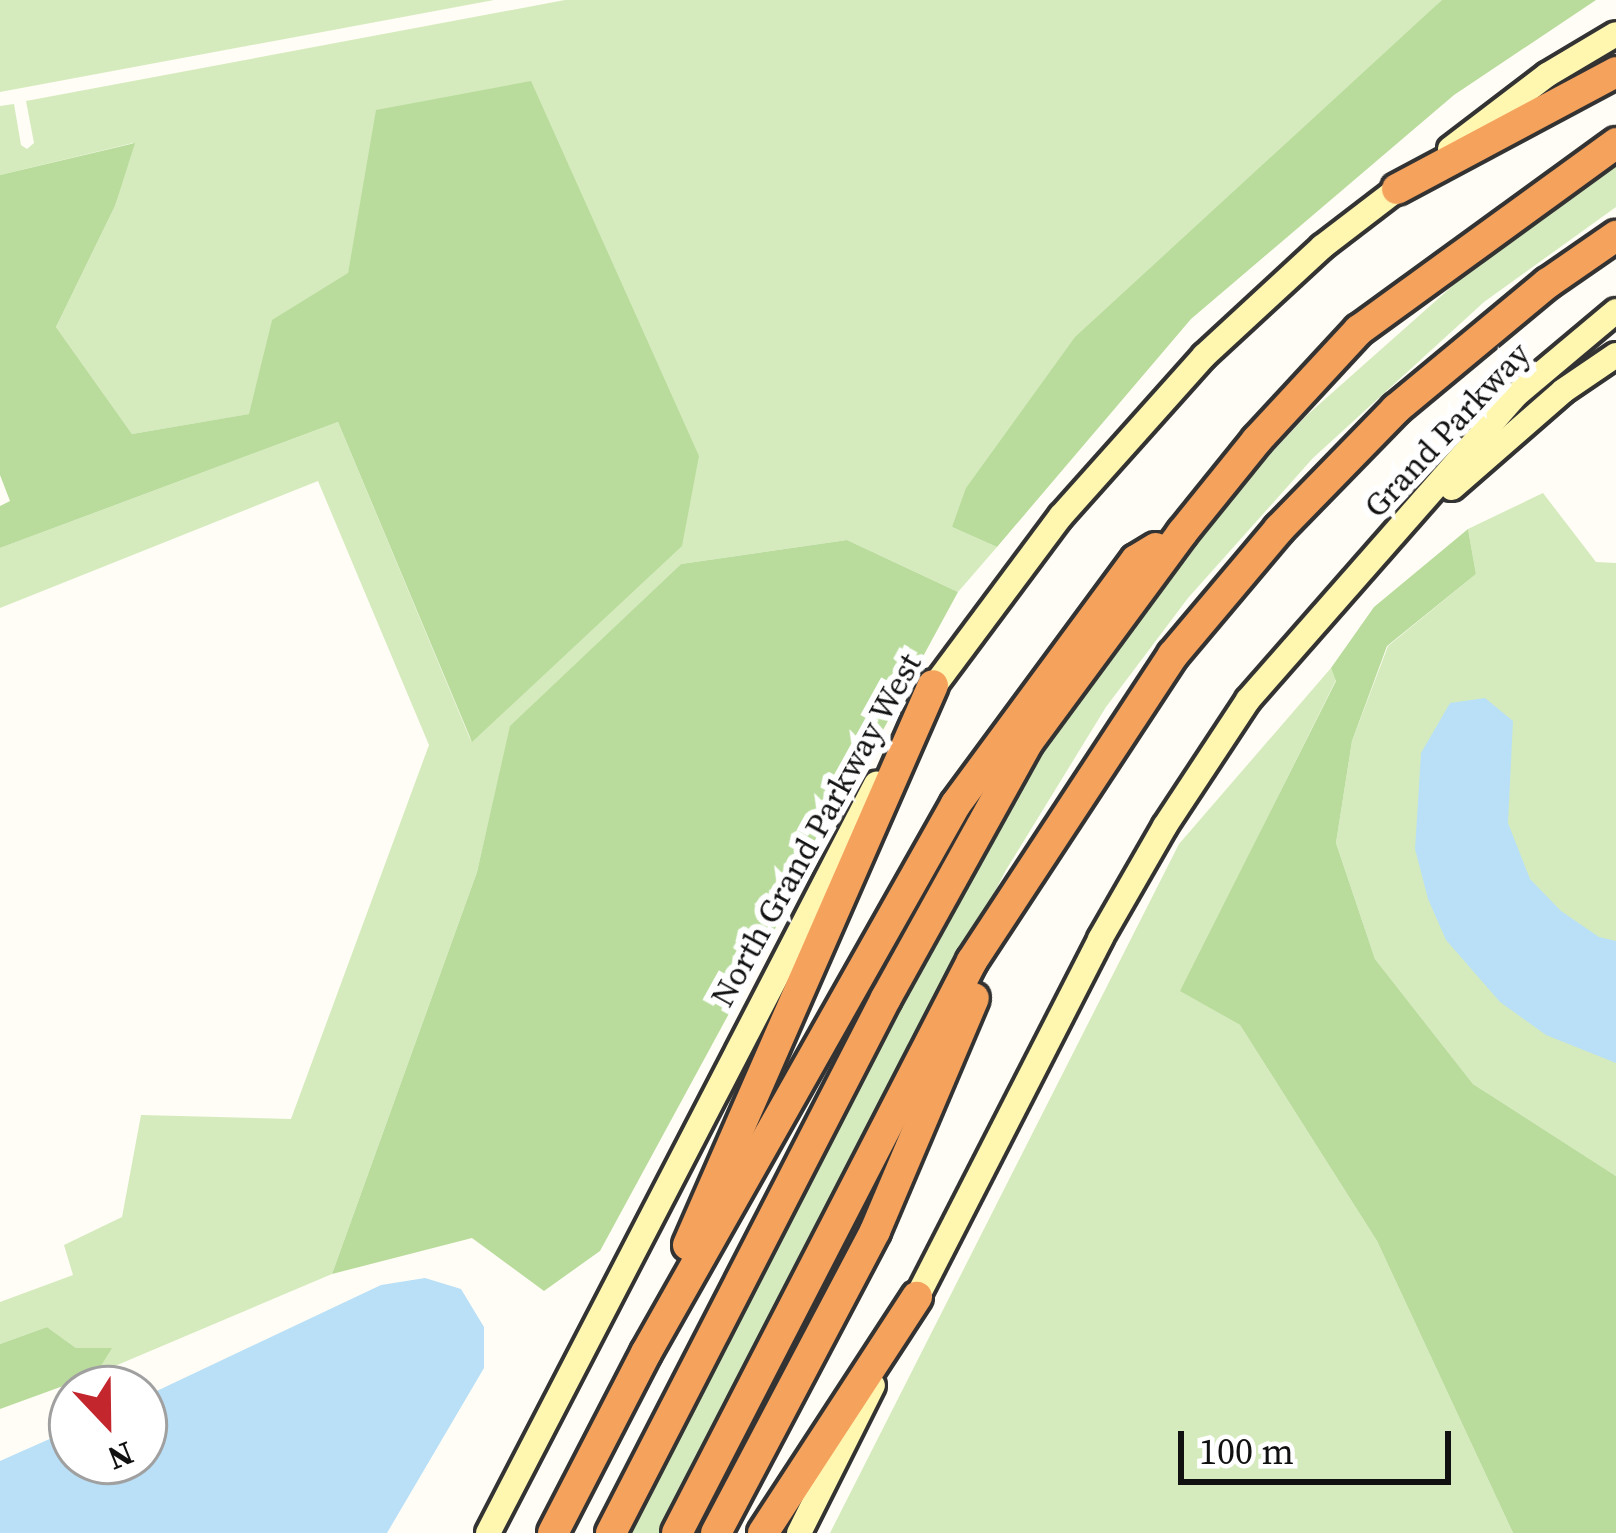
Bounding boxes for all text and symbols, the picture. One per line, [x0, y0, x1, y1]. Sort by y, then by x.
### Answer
street label: Grand Parkway [1356, 334, 1538, 526]
street label: North Grand Parkway West [702, 646, 930, 1014]
north arrow [48, 1365, 168, 1485]
scale bar [1184, 1407, 1457, 1481]
text: 100 m [1199, 1427, 1294, 1476]
text: N [101, 1431, 140, 1481]

